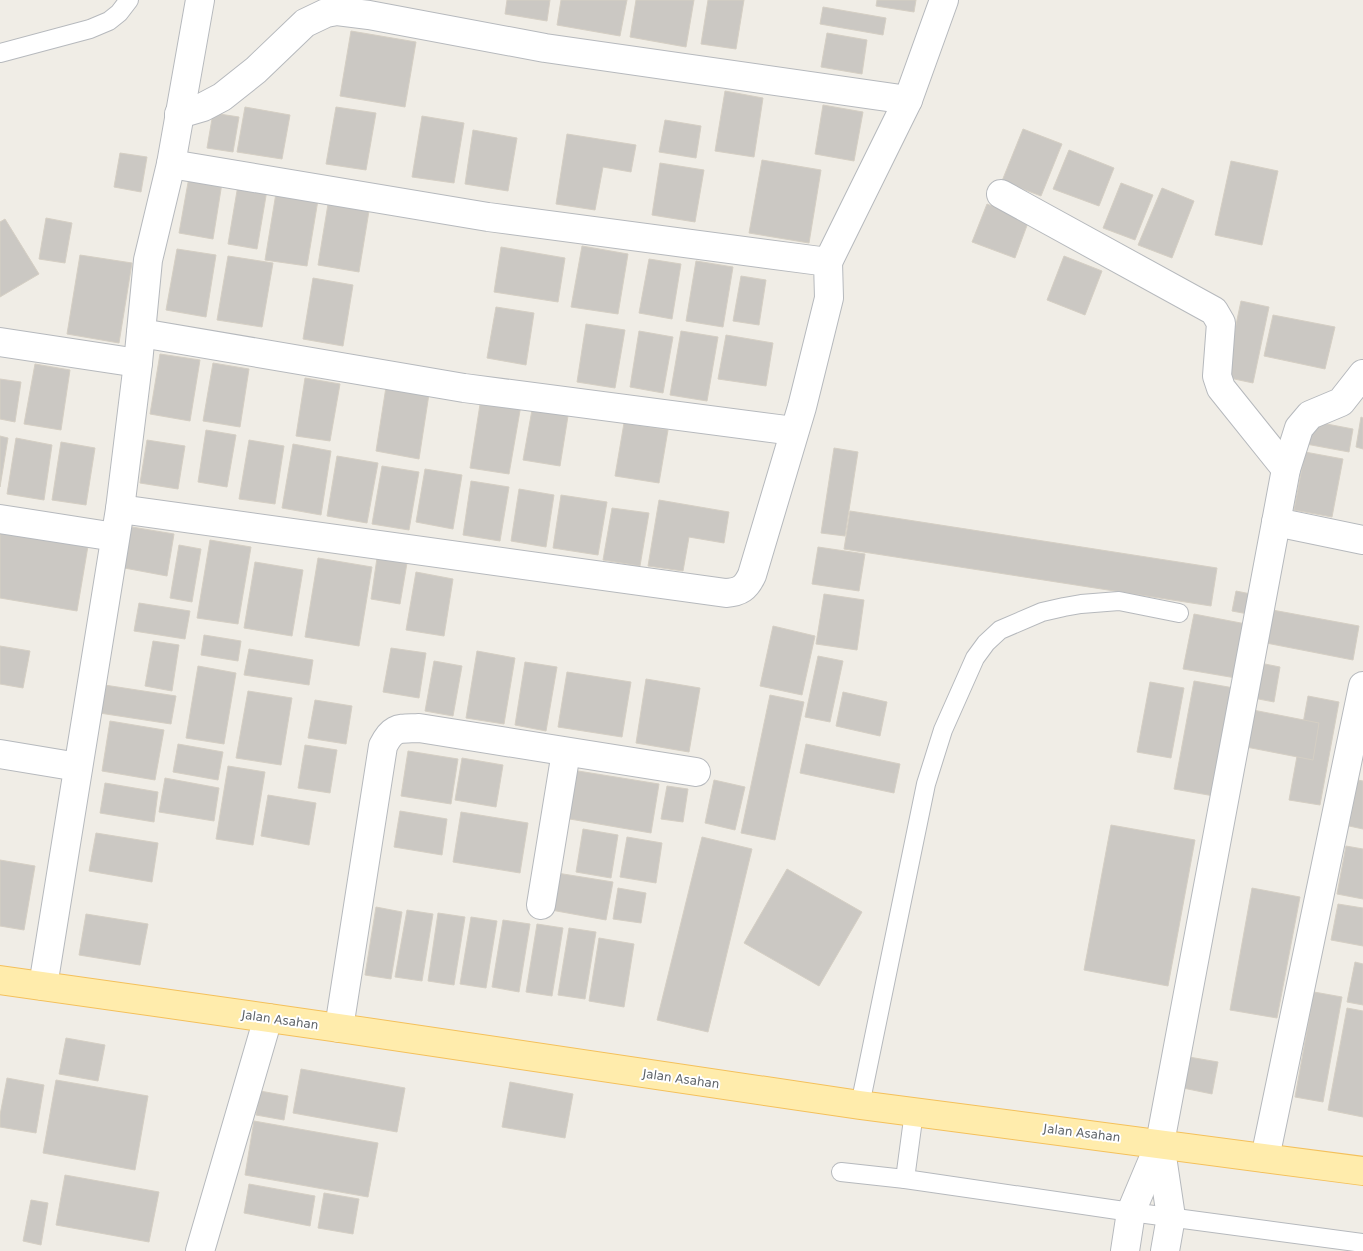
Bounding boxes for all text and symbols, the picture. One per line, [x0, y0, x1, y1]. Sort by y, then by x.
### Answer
street label: Jalan Asahan [240, 1008, 319, 1032]
street label: Jalan Asahan [641, 1067, 720, 1091]
street label: Jalan Asahan [1042, 1121, 1121, 1145]

